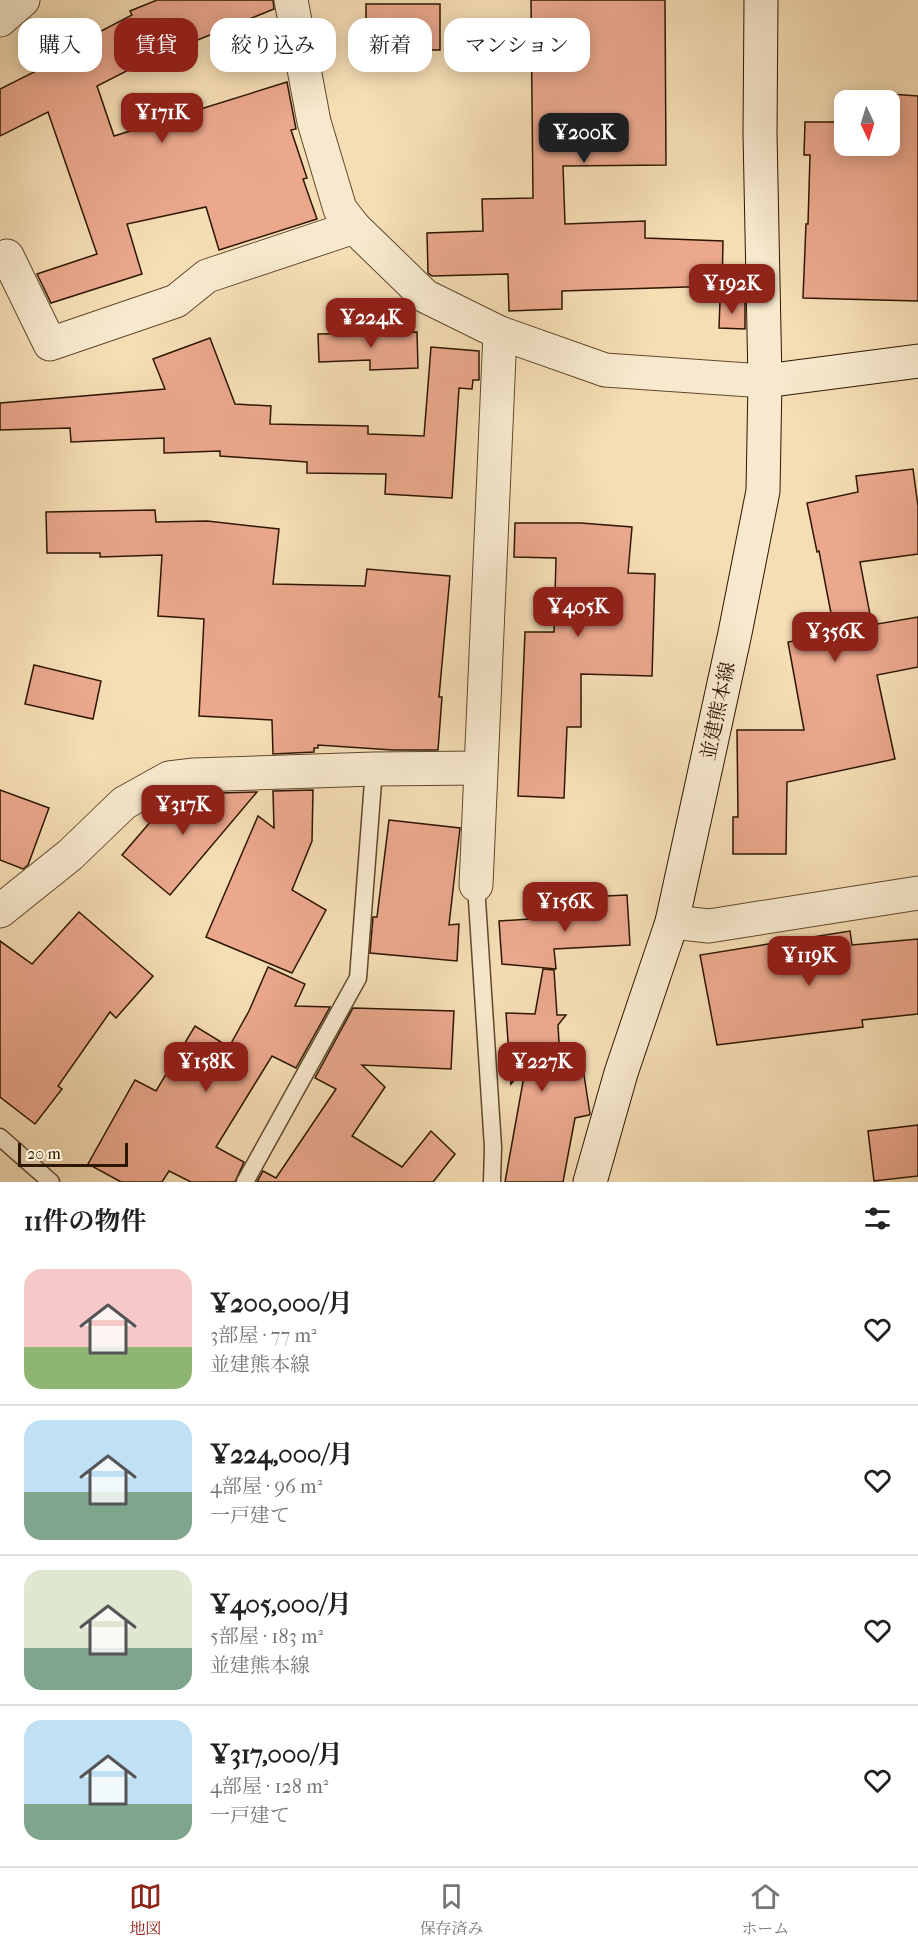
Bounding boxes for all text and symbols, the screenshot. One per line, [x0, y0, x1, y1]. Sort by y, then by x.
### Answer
chip: 購入 [18, 18, 102, 72]
chip: 賃貸 [114, 18, 198, 72]
chip: 絞り込み [210, 18, 336, 72]
chip: 新着 [348, 18, 432, 72]
chip: マンション [444, 18, 590, 72]
north arrow [834, 90, 900, 156]
map controls [834, 90, 900, 156]
pin: ¥171K [120, 93, 204, 144]
text: ¥171K [135, 101, 189, 124]
pin: ¥200K [542, 113, 626, 164]
text: ¥200K [553, 121, 615, 144]
pin: ¥192K [690, 264, 774, 315]
text: ¥192K [703, 272, 761, 295]
pin: ¥224K [329, 298, 413, 349]
text: ¥224K [340, 306, 402, 329]
pin: ¥405K [536, 587, 620, 638]
text: ¥405K [547, 595, 609, 618]
pin: ¥356K [793, 612, 877, 663]
text: ¥356K [806, 620, 864, 643]
street label: 並建熊本線 [696, 660, 740, 762]
pin: ¥317K [141, 785, 225, 836]
text: ¥317K [155, 793, 211, 816]
pin: ¥156K [523, 882, 607, 933]
text: ¥156K [537, 890, 593, 913]
pin: ¥119K [767, 936, 851, 987]
text: ¥119K [782, 944, 836, 967]
pin: ¥158K [164, 1042, 248, 1093]
pin: ¥227K [500, 1042, 584, 1093]
text: ¥158K [178, 1050, 234, 1073]
text: ¥227K [512, 1050, 572, 1073]
scale bar [18, 1140, 128, 1168]
text: 20 m [27, 1144, 61, 1163]
icon: filters [861, 1202, 894, 1235]
text: 11件の物件 [24, 1206, 147, 1237]
text: ¥200,000/月 [210, 1288, 353, 1319]
icon: home [72, 1293, 144, 1365]
icon: heart [861, 1313, 894, 1346]
text: 3部屋 · 77 m² [210, 1324, 317, 1347]
text: 並建熊本線 [210, 1353, 310, 1376]
text: ¥224,000/月 [210, 1439, 354, 1470]
icon: home [72, 1444, 144, 1516]
icon: heart [861, 1464, 894, 1497]
text: 4部屋 · 96 m² [210, 1475, 322, 1498]
text: 一戸建て [210, 1504, 290, 1527]
text: ¥405,000/月 [210, 1589, 352, 1620]
icon: home [72, 1594, 144, 1666]
icon: heart [861, 1614, 894, 1647]
text: 5部屋 · 183 m² [210, 1625, 323, 1648]
text: 並建熊本線 [210, 1654, 310, 1677]
text: ¥317,000/月 [210, 1739, 343, 1770]
icon: home [72, 1744, 144, 1816]
icon: heart [861, 1764, 894, 1797]
text: 4部屋 · 128 m² [210, 1775, 328, 1798]
text: 一戸建て [210, 1804, 290, 1827]
tab: 地図 [129, 1880, 162, 1939]
tab: 保存済み [419, 1880, 484, 1939]
tab: ホーム [741, 1880, 789, 1939]

